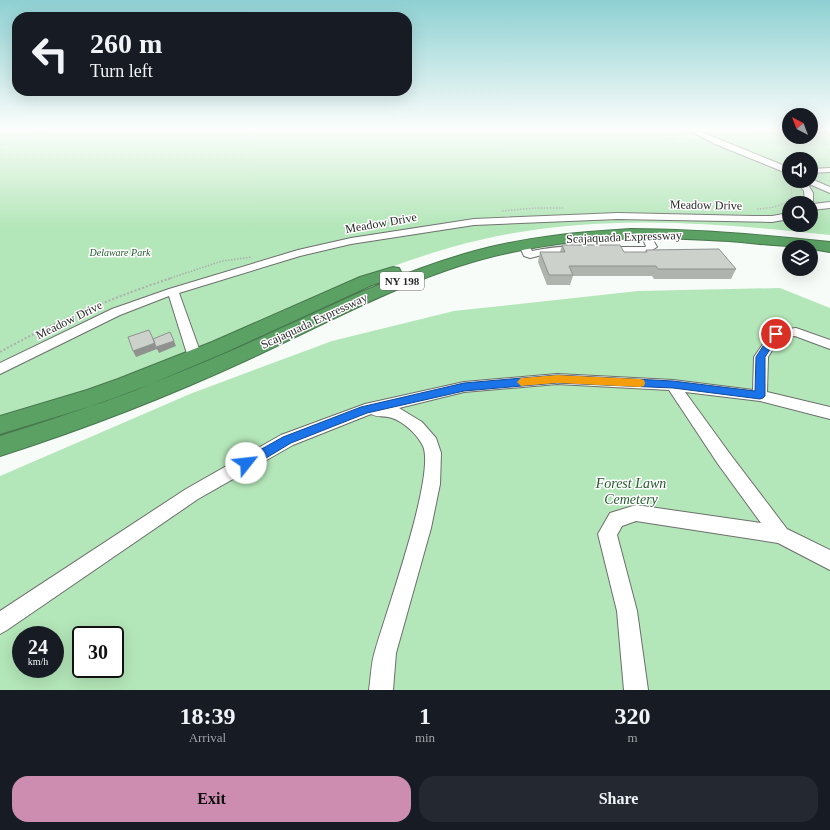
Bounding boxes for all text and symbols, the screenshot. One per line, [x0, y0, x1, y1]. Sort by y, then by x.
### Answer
icon: left [24, 28, 76, 80]
text: 260 m [90, 28, 162, 59]
text: Turn left [90, 61, 153, 81]
north arrow [782, 108, 818, 144]
map controls [782, 108, 818, 276]
button: sound [782, 152, 818, 188]
button: search [782, 196, 818, 232]
street label: Meadow Drive [670, 197, 742, 213]
street label: Meadow Drive [344, 210, 418, 236]
street label: Scajaquada Expressway [566, 228, 682, 246]
button: layers [782, 240, 818, 276]
park label: Delaware Park [88, 247, 151, 258]
road number: NY 198 [380, 272, 424, 290]
street label: Scajaquada Expressway [259, 290, 369, 352]
street label: Meadow Drive [33, 298, 105, 342]
pin [759, 317, 793, 351]
icon: arrive [765, 323, 787, 345]
position arrow [225, 442, 267, 484]
park label: Forest Lawn Cemetery [595, 476, 666, 507]
speed limit sign: 30 [72, 626, 124, 678]
text: 24 [28, 636, 48, 658]
text: km/h [28, 656, 48, 667]
text: 18:39 [179, 703, 235, 729]
text: 1 [419, 703, 431, 729]
text: 320 [615, 703, 651, 729]
text: Arrival [189, 730, 226, 745]
text: min [415, 730, 435, 745]
text: m [627, 730, 638, 745]
button: Exit [12, 776, 411, 822]
button: Share [419, 776, 818, 822]

